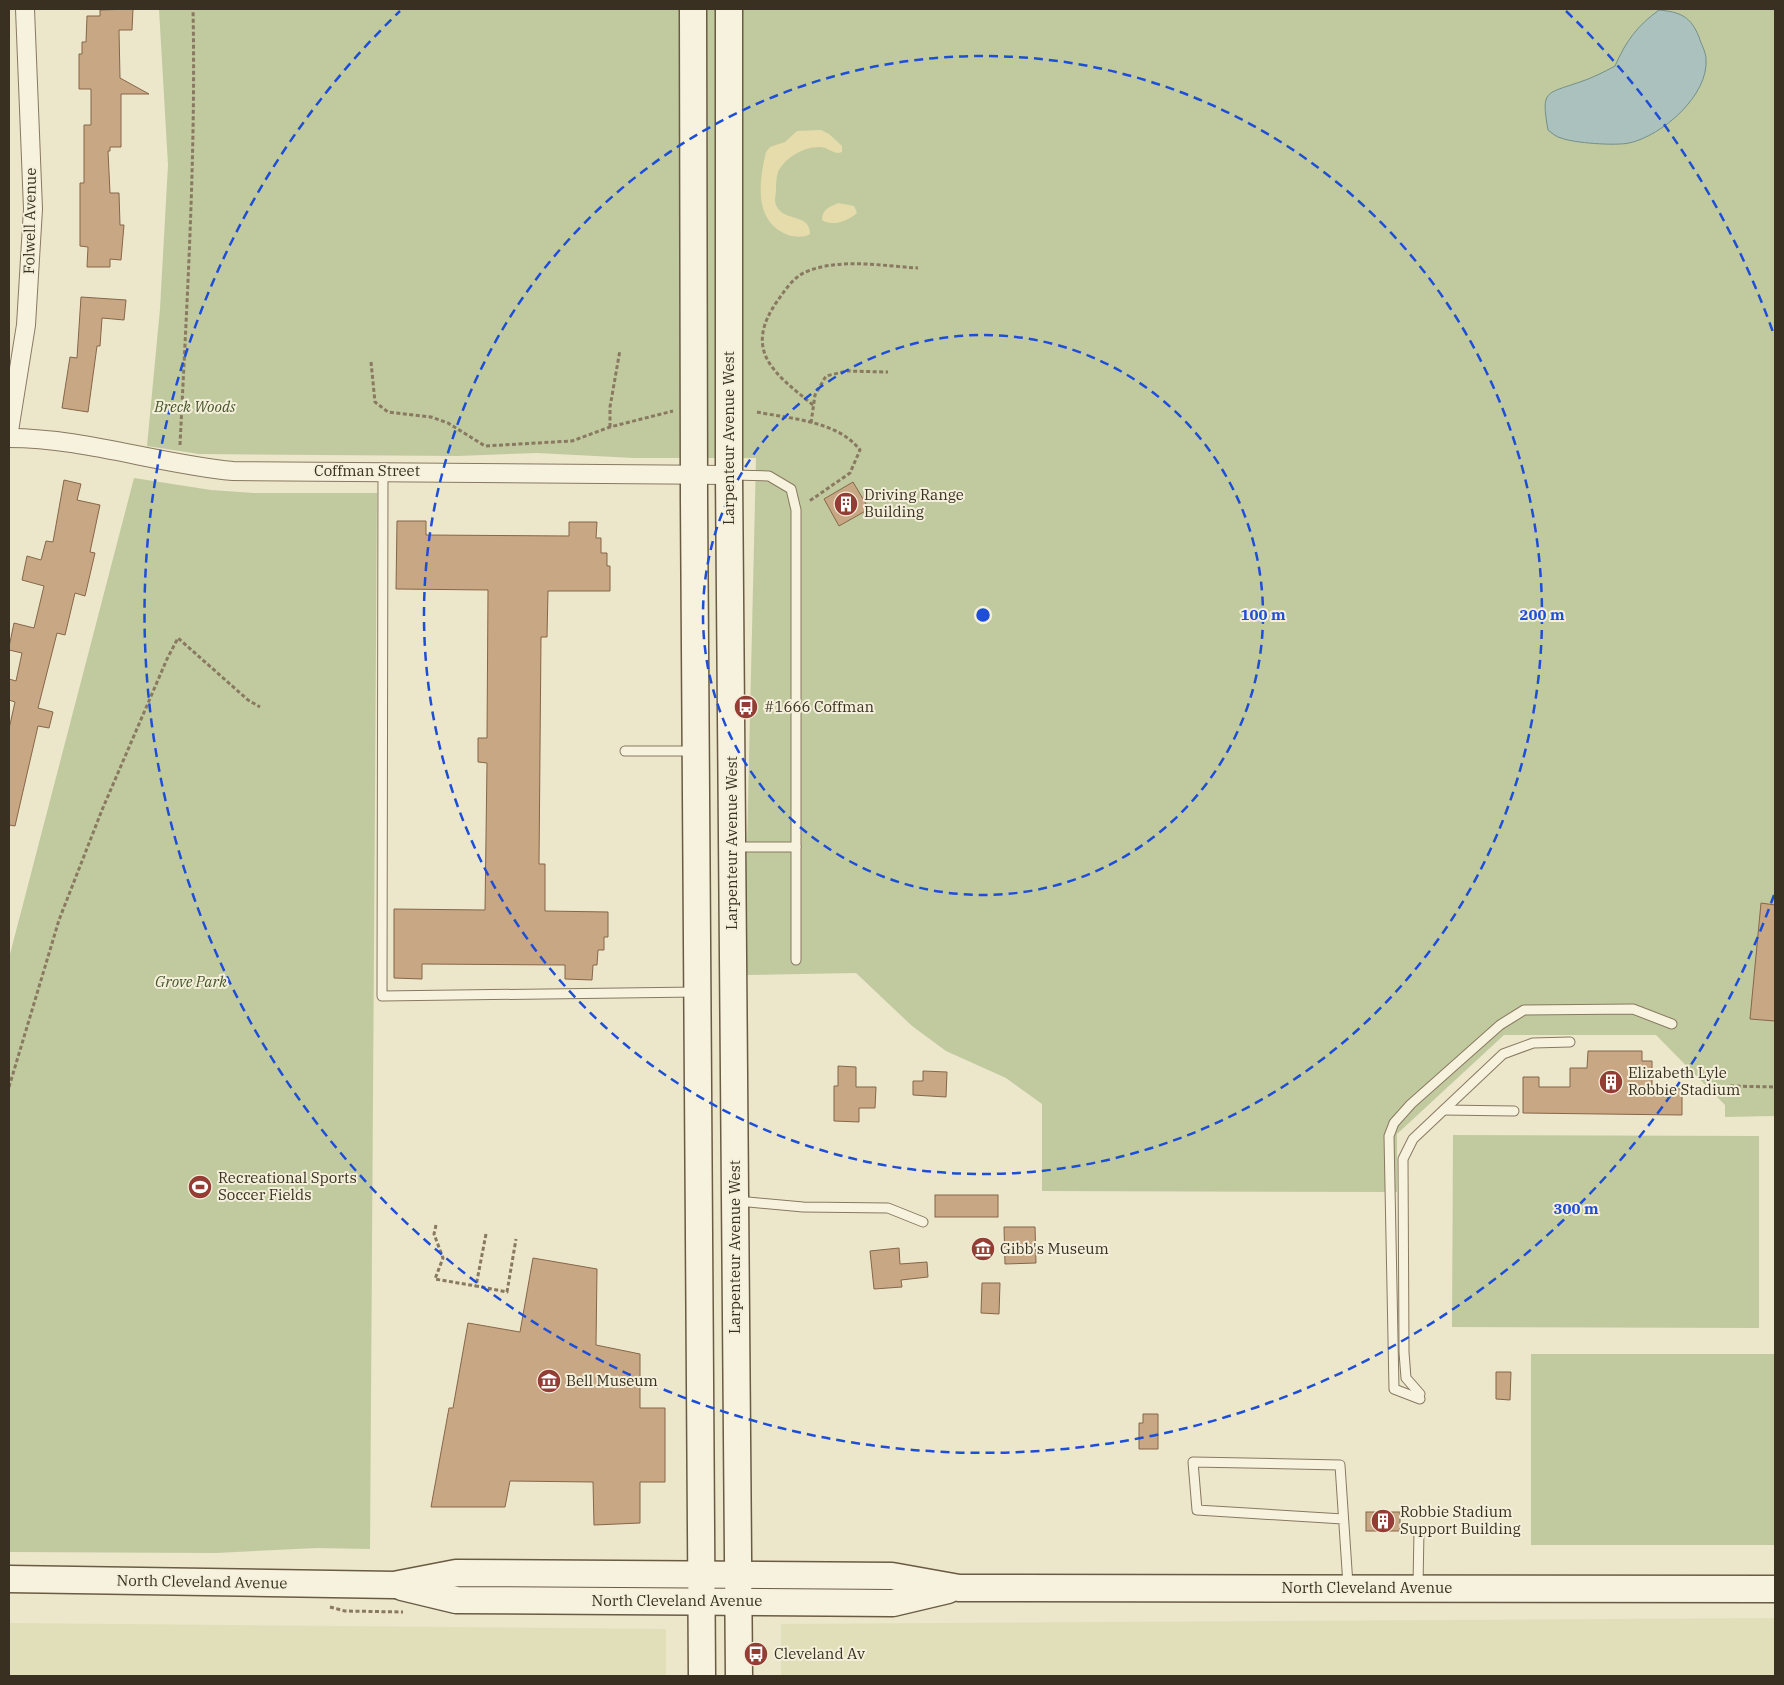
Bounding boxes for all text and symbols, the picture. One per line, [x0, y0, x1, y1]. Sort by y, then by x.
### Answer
street label: Folwell Avenue [19, 168, 40, 274]
street label: Larpenteur Avenue West [719, 351, 738, 525]
park label: Breck Woods [153, 397, 236, 416]
street label: Coffman Street [314, 461, 420, 480]
place label: Driving Range Building [864, 485, 964, 521]
building icon: Driving Range Building [833, 491, 859, 517]
text: 100 m [1240, 605, 1286, 624]
text: 200 m [1519, 605, 1565, 624]
centre of rings [974, 606, 992, 624]
bus stop icon: #1666 Coffman [733, 694, 759, 720]
place label: #1666 Coffman [764, 697, 875, 716]
street label: Larpenteur Avenue West [722, 756, 741, 930]
park label: Grove Park [155, 972, 227, 991]
place label: Elizabeth Lyle Robbie Stadium [1628, 1063, 1740, 1099]
building icon: Elizabeth Lyle Robbie Stadium [1598, 1069, 1624, 1095]
street label: Larpenteur Avenue West [725, 1160, 744, 1334]
place label: Recreational Sports Soccer Fields [218, 1168, 357, 1204]
sports icon: Recreational Sports Soccer Fields [187, 1174, 213, 1200]
text: 300 m [1553, 1199, 1599, 1218]
museum icon: Gibb's Museum [970, 1236, 996, 1262]
place label: Gibb's Museum [1000, 1239, 1109, 1258]
museum icon: Bell Museum [536, 1368, 562, 1394]
place label: Bell Museum [566, 1371, 658, 1390]
place label: Robbie Stadium Support Building [1400, 1502, 1521, 1538]
building icon: Robbie Stadium Support Building [1370, 1508, 1396, 1534]
street label: North Cleveland Avenue [116, 1571, 288, 1592]
street label: North Cleveland Avenue [1282, 1578, 1452, 1597]
street label: North Cleveland Avenue [592, 1591, 762, 1610]
bus stop icon: Cleveland Av [743, 1641, 769, 1667]
place label: Cleveland Av [774, 1644, 865, 1663]

